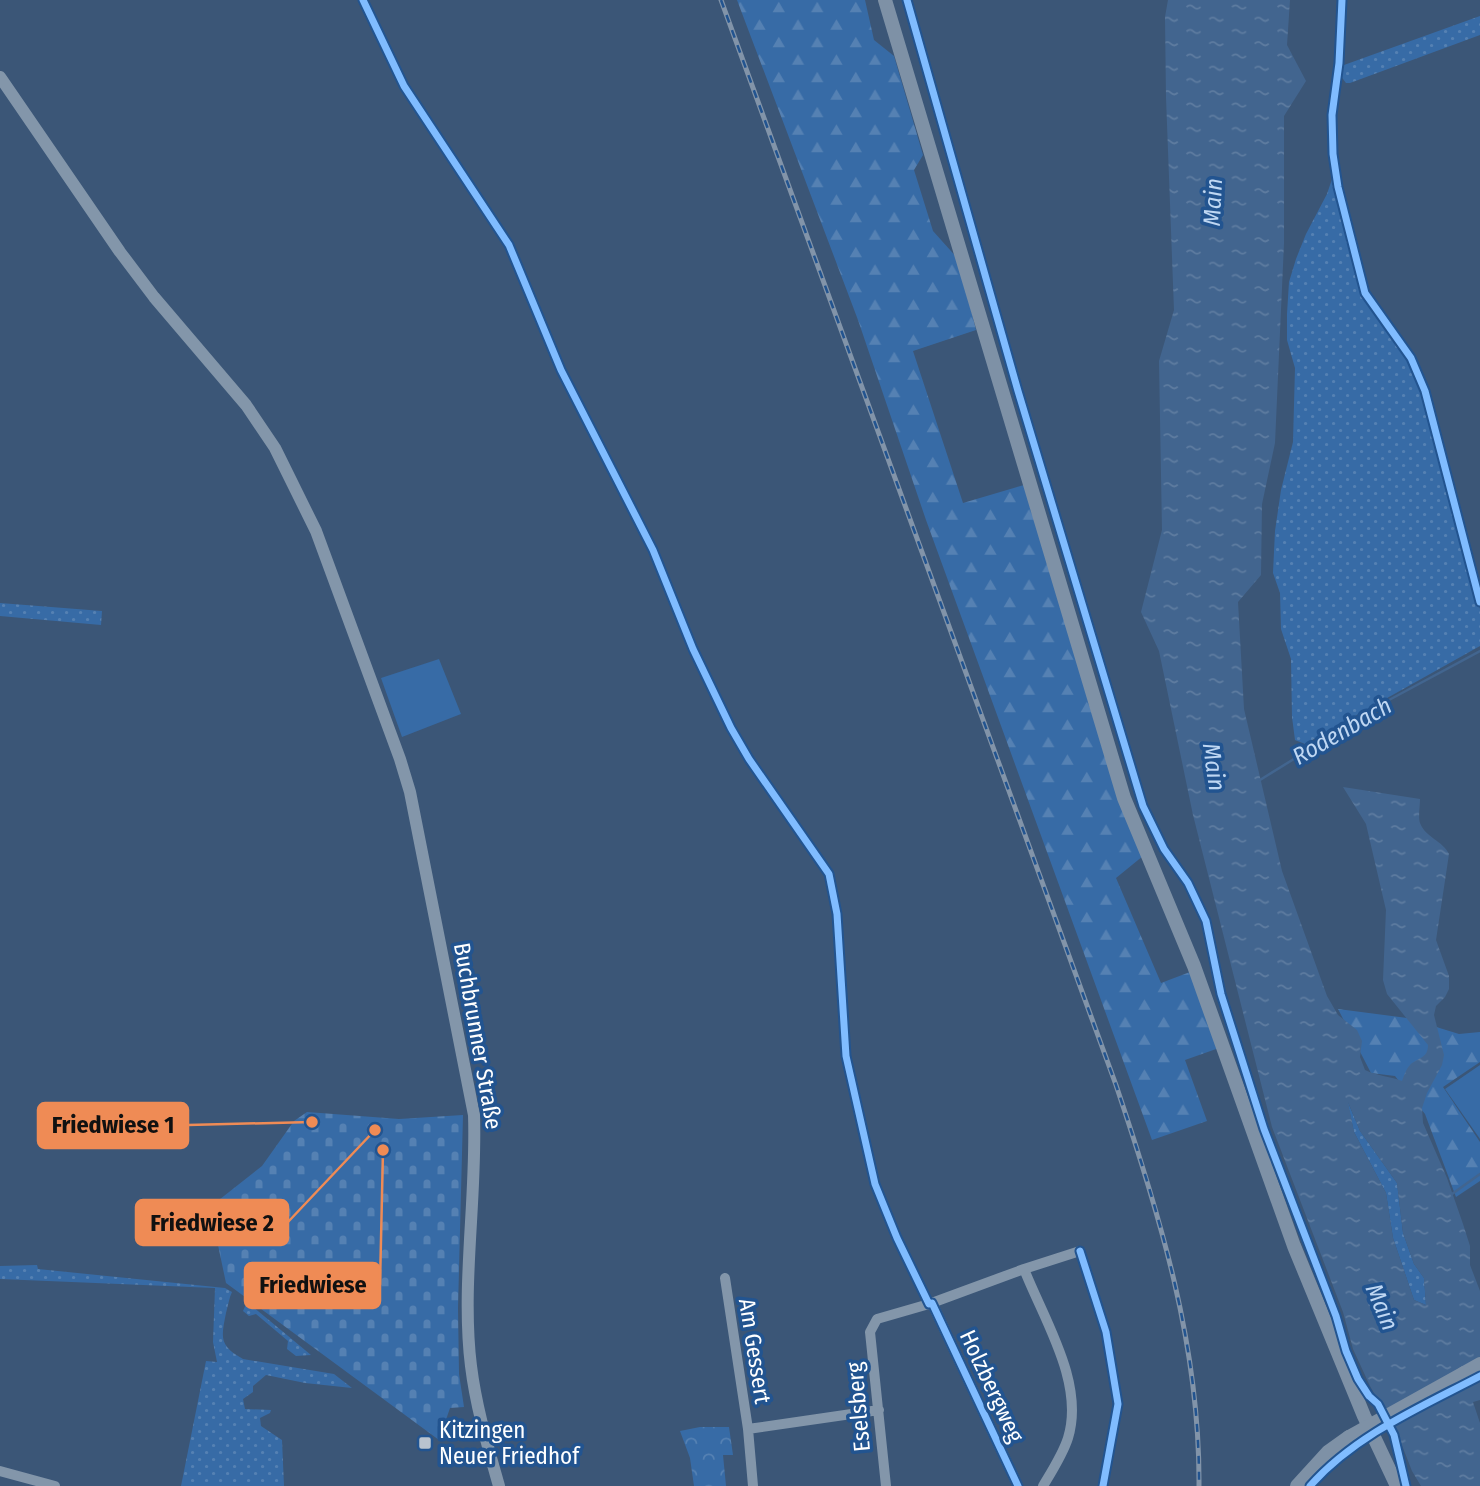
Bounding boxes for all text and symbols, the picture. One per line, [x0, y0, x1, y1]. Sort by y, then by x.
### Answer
water label: Main [1198, 177, 1228, 227]
water label: Rodenbach [1287, 691, 1397, 771]
water label: Main [1197, 741, 1231, 793]
street label: Buchbrunner Straße [448, 940, 508, 1132]
callout: Friedwiese 1 [38, 1103, 188, 1148]
text: Friedwiese 1 [52, 1111, 174, 1139]
callout: Friedwiese 2 [136, 1200, 288, 1245]
text: Friedwiese 2 [150, 1209, 274, 1237]
callout: Friedwiese [245, 1263, 380, 1308]
text: Friedwiese [259, 1271, 367, 1299]
water label: Main [1360, 1279, 1404, 1335]
street label: Am Gessert [733, 1296, 777, 1406]
street label: Holzbergweg [954, 1325, 1030, 1447]
street label: Eselsberg [840, 1361, 876, 1453]
place label: Kitzingen Neuer Friedhof [439, 1416, 581, 1470]
marker: Kitzingen Neuer Friedhof [417, 1435, 433, 1451]

